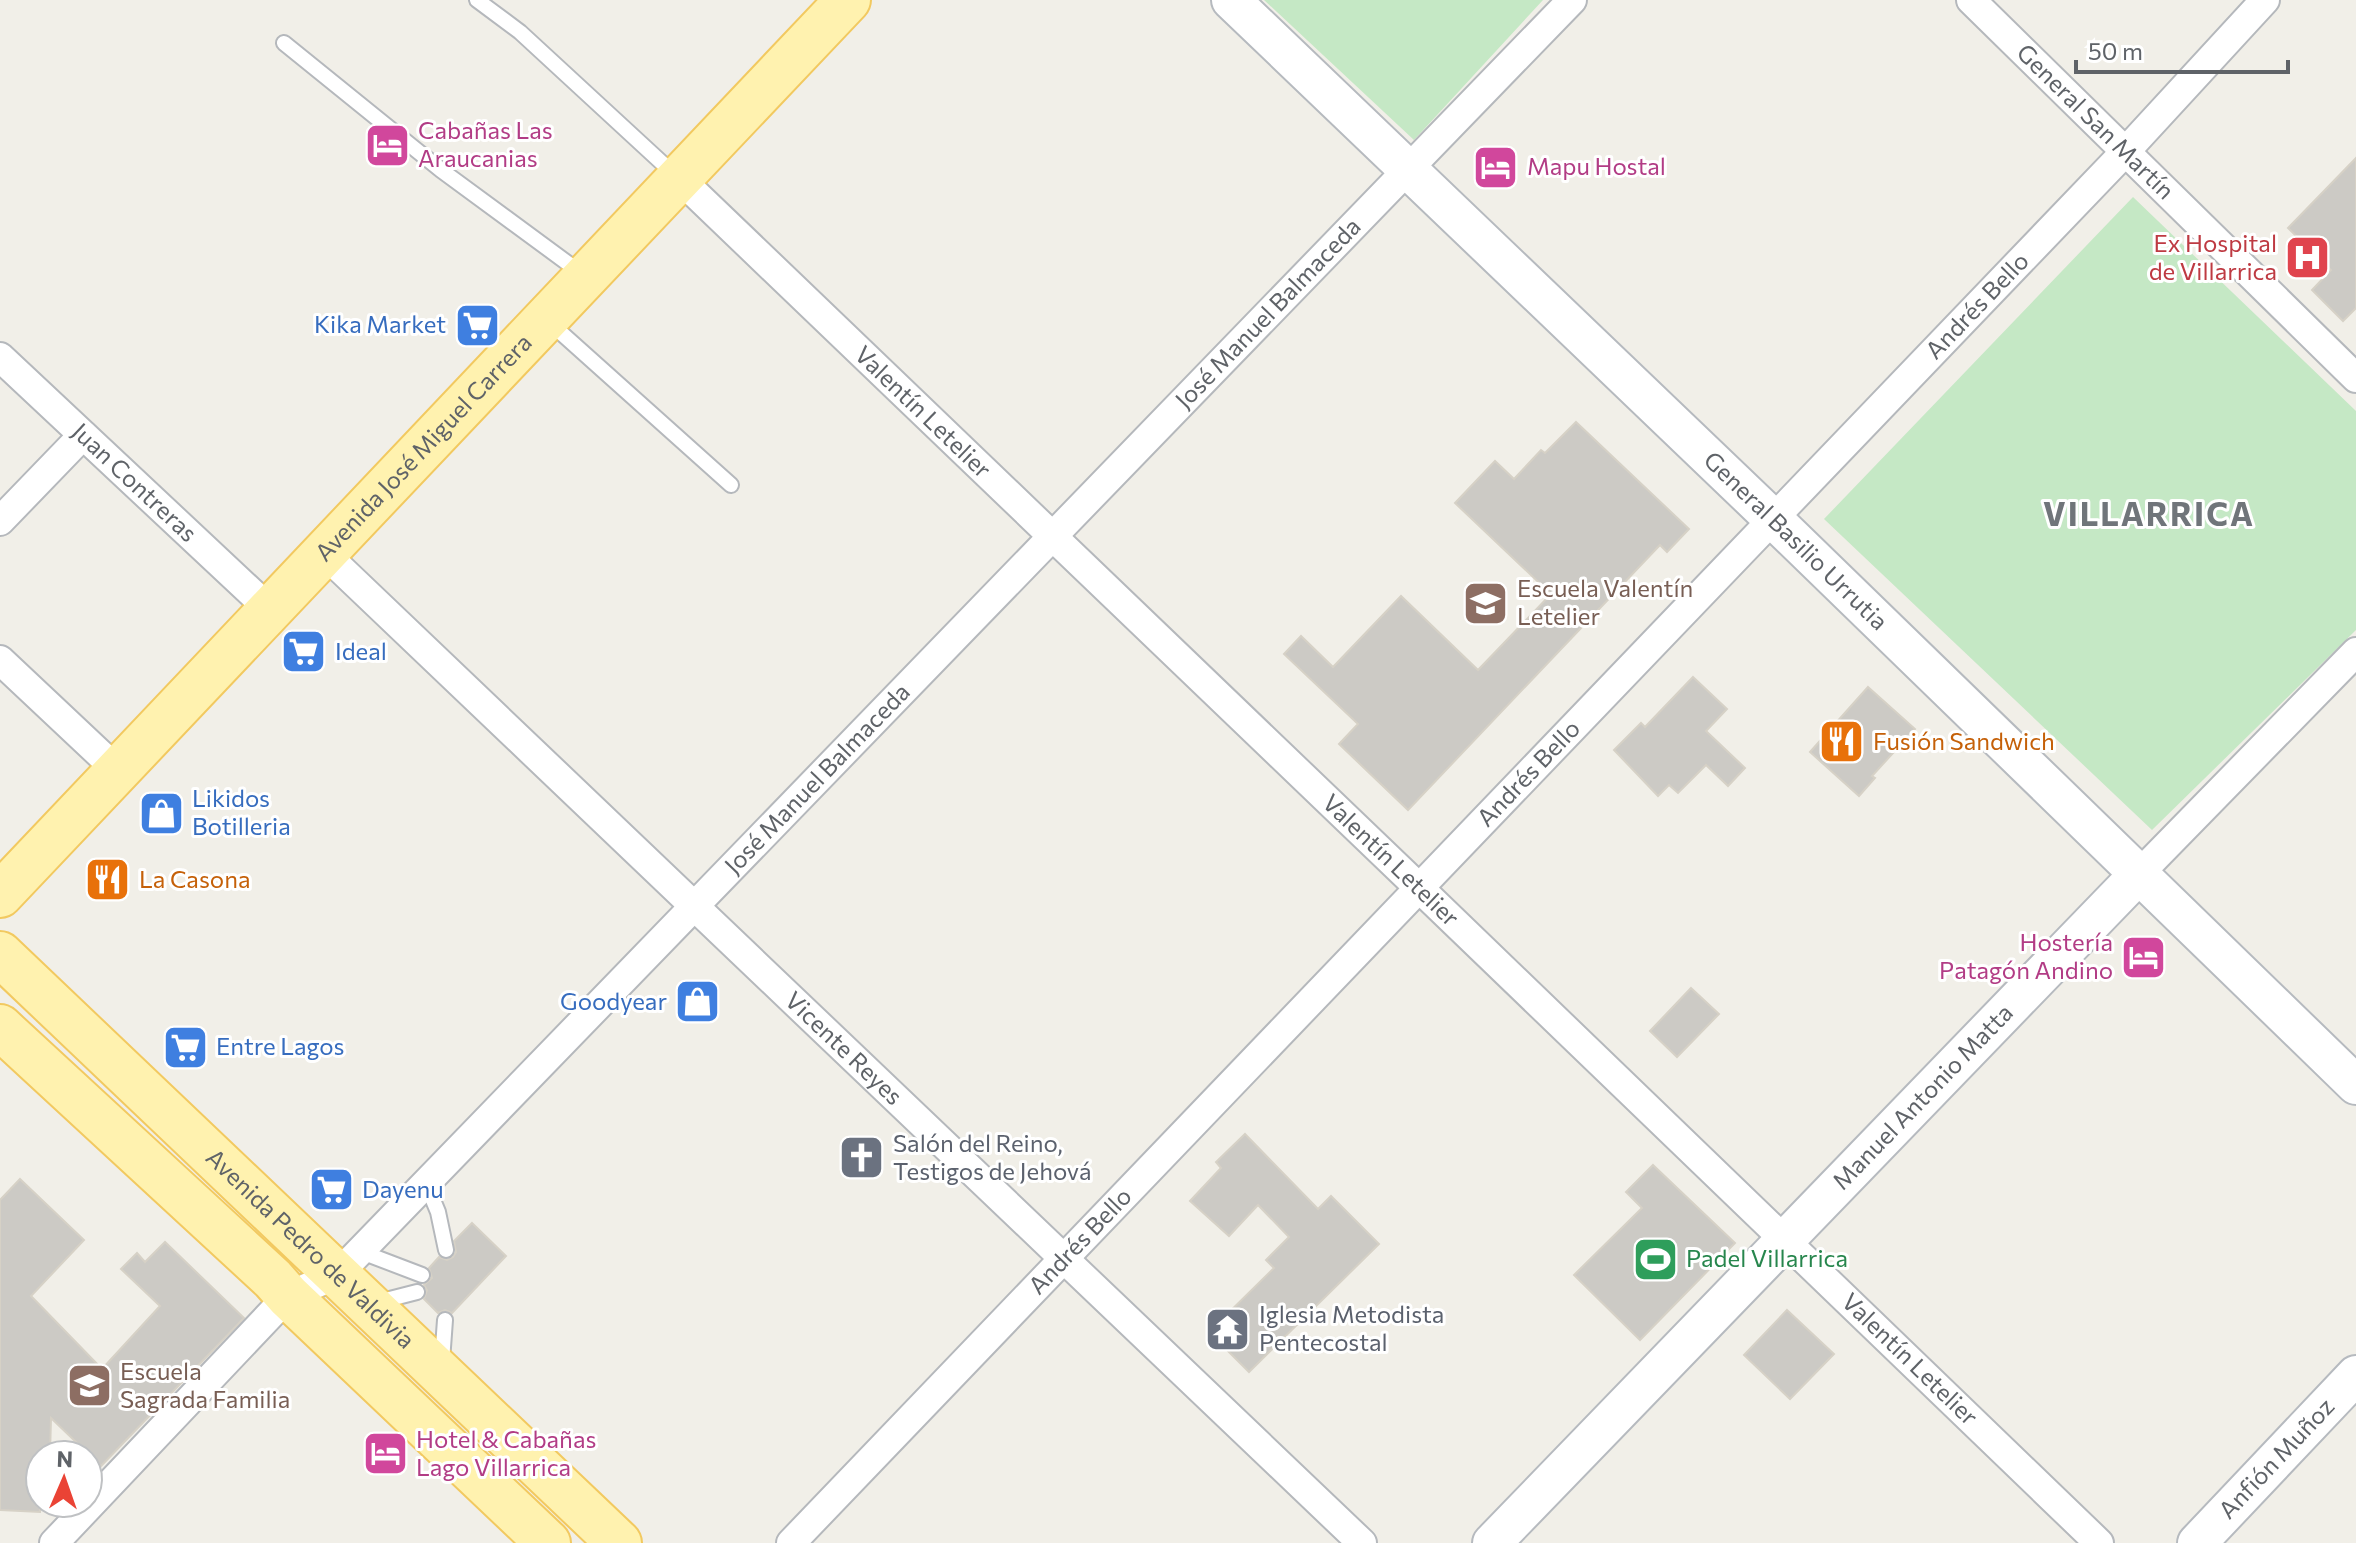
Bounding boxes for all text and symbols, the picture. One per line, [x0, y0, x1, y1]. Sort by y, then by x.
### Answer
scale bar [2076, 24, 2288, 74]
text: 50 m [2088, 36, 2143, 65]
street label: General San Martín [2011, 37, 2181, 204]
place label: Cabañas Las Araucanias [418, 115, 553, 172]
hotel icon: Cabañas Las Araucanias [363, 121, 411, 169]
hotel icon: Mapu Hostal [1472, 143, 1520, 191]
place label: Mapu Hostal [1527, 151, 1666, 180]
street label: José Manuel Balmaceda [1168, 211, 1366, 414]
place label: Ex Hospital de Villarrica [2149, 228, 2277, 285]
hospital icon: Ex Hospital de Villarrica [2284, 234, 2332, 282]
street label: Andrés Bello [1919, 246, 2034, 364]
supermarket icon: Kika Market [453, 301, 501, 349]
place label: Kika Market [314, 309, 446, 338]
street label: Avenida José Miguel Carrera [308, 327, 537, 566]
street label: Valentín Letelier [850, 339, 998, 484]
street label: Juan Contreras [67, 416, 204, 547]
street label: General Basilio Urrutia [1699, 445, 1895, 635]
district label: VILLARRICA [2043, 493, 2255, 533]
place label: Escuela Valentín Letelier [1517, 573, 1693, 630]
school or university icon: Escuela Valentín Letelier [1462, 579, 1510, 627]
supermarket icon: Ideal [280, 628, 328, 676]
place label: Ideal [335, 636, 387, 665]
street label: José Manuel Balmaceda [718, 677, 915, 879]
street label: Andrés Bello [1470, 713, 1585, 832]
restaurant icon: Fusión Sandwich [1818, 718, 1866, 766]
place label: Fusión Sandwich [1873, 726, 2055, 755]
place label: Likidos Botilleria [192, 783, 291, 840]
street label: Valentín Letelier [1317, 787, 1466, 932]
shop icon: Likidos Botilleria [137, 789, 185, 837]
restaurant icon: La Casona [84, 856, 132, 904]
place label: La Casona [139, 864, 250, 893]
place label: Hostería Patagón Andino [1939, 927, 2113, 984]
hotel icon: Hostería Patagón Andino [2120, 933, 2168, 981]
shop icon: Goodyear [674, 978, 722, 1026]
street label: Vicente Reyes [780, 985, 909, 1110]
place label: Goodyear [560, 986, 667, 1015]
street label: Manuel Antonio Matta [1826, 998, 2018, 1195]
supermarket icon: Entre Lagos [161, 1023, 209, 1071]
place label: Entre Lagos [216, 1031, 344, 1060]
place label: Salón del Reino, Testigos de Jehová [893, 1128, 1091, 1185]
church icon: Salón del Reino, Testigos de Jehová [838, 1134, 886, 1182]
street label: Avenida Pedro de Valdivia [201, 1142, 421, 1354]
supermarket icon: Dayenu [307, 1166, 355, 1214]
place label: Dayenu [362, 1174, 444, 1203]
street label: Andrés Bello [1022, 1181, 1137, 1300]
sports icon: Padel Villarrica [1631, 1235, 1679, 1283]
place label: Padel Villarrica [1686, 1243, 1848, 1272]
street label: Valentín Letelier [1837, 1286, 1985, 1431]
place label: Iglesia Metodista Pentecostal [1259, 1299, 1444, 1356]
temple icon: Iglesia Metodista Pentecostal [1204, 1305, 1252, 1353]
place label: Escuela Sagrada Familia [120, 1356, 290, 1413]
school or university icon: Escuela Sagrada Familia [65, 1362, 113, 1410]
street label: Anfión Muñoz [2212, 1391, 2340, 1524]
place label: Hotel & Cabañas Lago Villarrica [416, 1424, 596, 1481]
hotel icon: Hotel & Cabañas Lago Villarrica [361, 1430, 409, 1478]
north arrow [24, 1439, 104, 1519]
text: N [56, 1445, 73, 1472]

